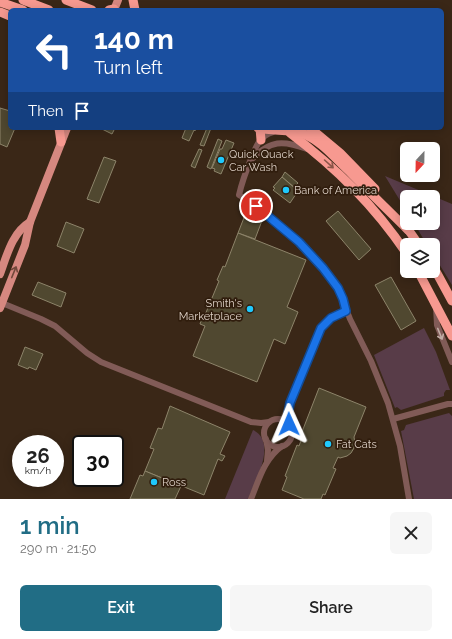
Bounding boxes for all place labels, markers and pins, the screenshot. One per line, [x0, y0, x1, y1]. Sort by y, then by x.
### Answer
place label: Quick Quack Car Wash [229, 148, 294, 174]
marker: Quick Quack Car Wash [216, 155, 226, 165]
place label: Bank of America [294, 184, 377, 197]
marker: Bank of America [281, 185, 291, 195]
pin [239, 189, 273, 223]
place label: Smith's Marketplace [179, 297, 243, 323]
marker: Smith's Marketplace [245, 304, 255, 314]
place label: Fat Cats [336, 438, 377, 451]
marker: Fat Cats [323, 439, 333, 449]
place label: Ross [162, 476, 186, 489]
marker: Ross [149, 477, 159, 487]

